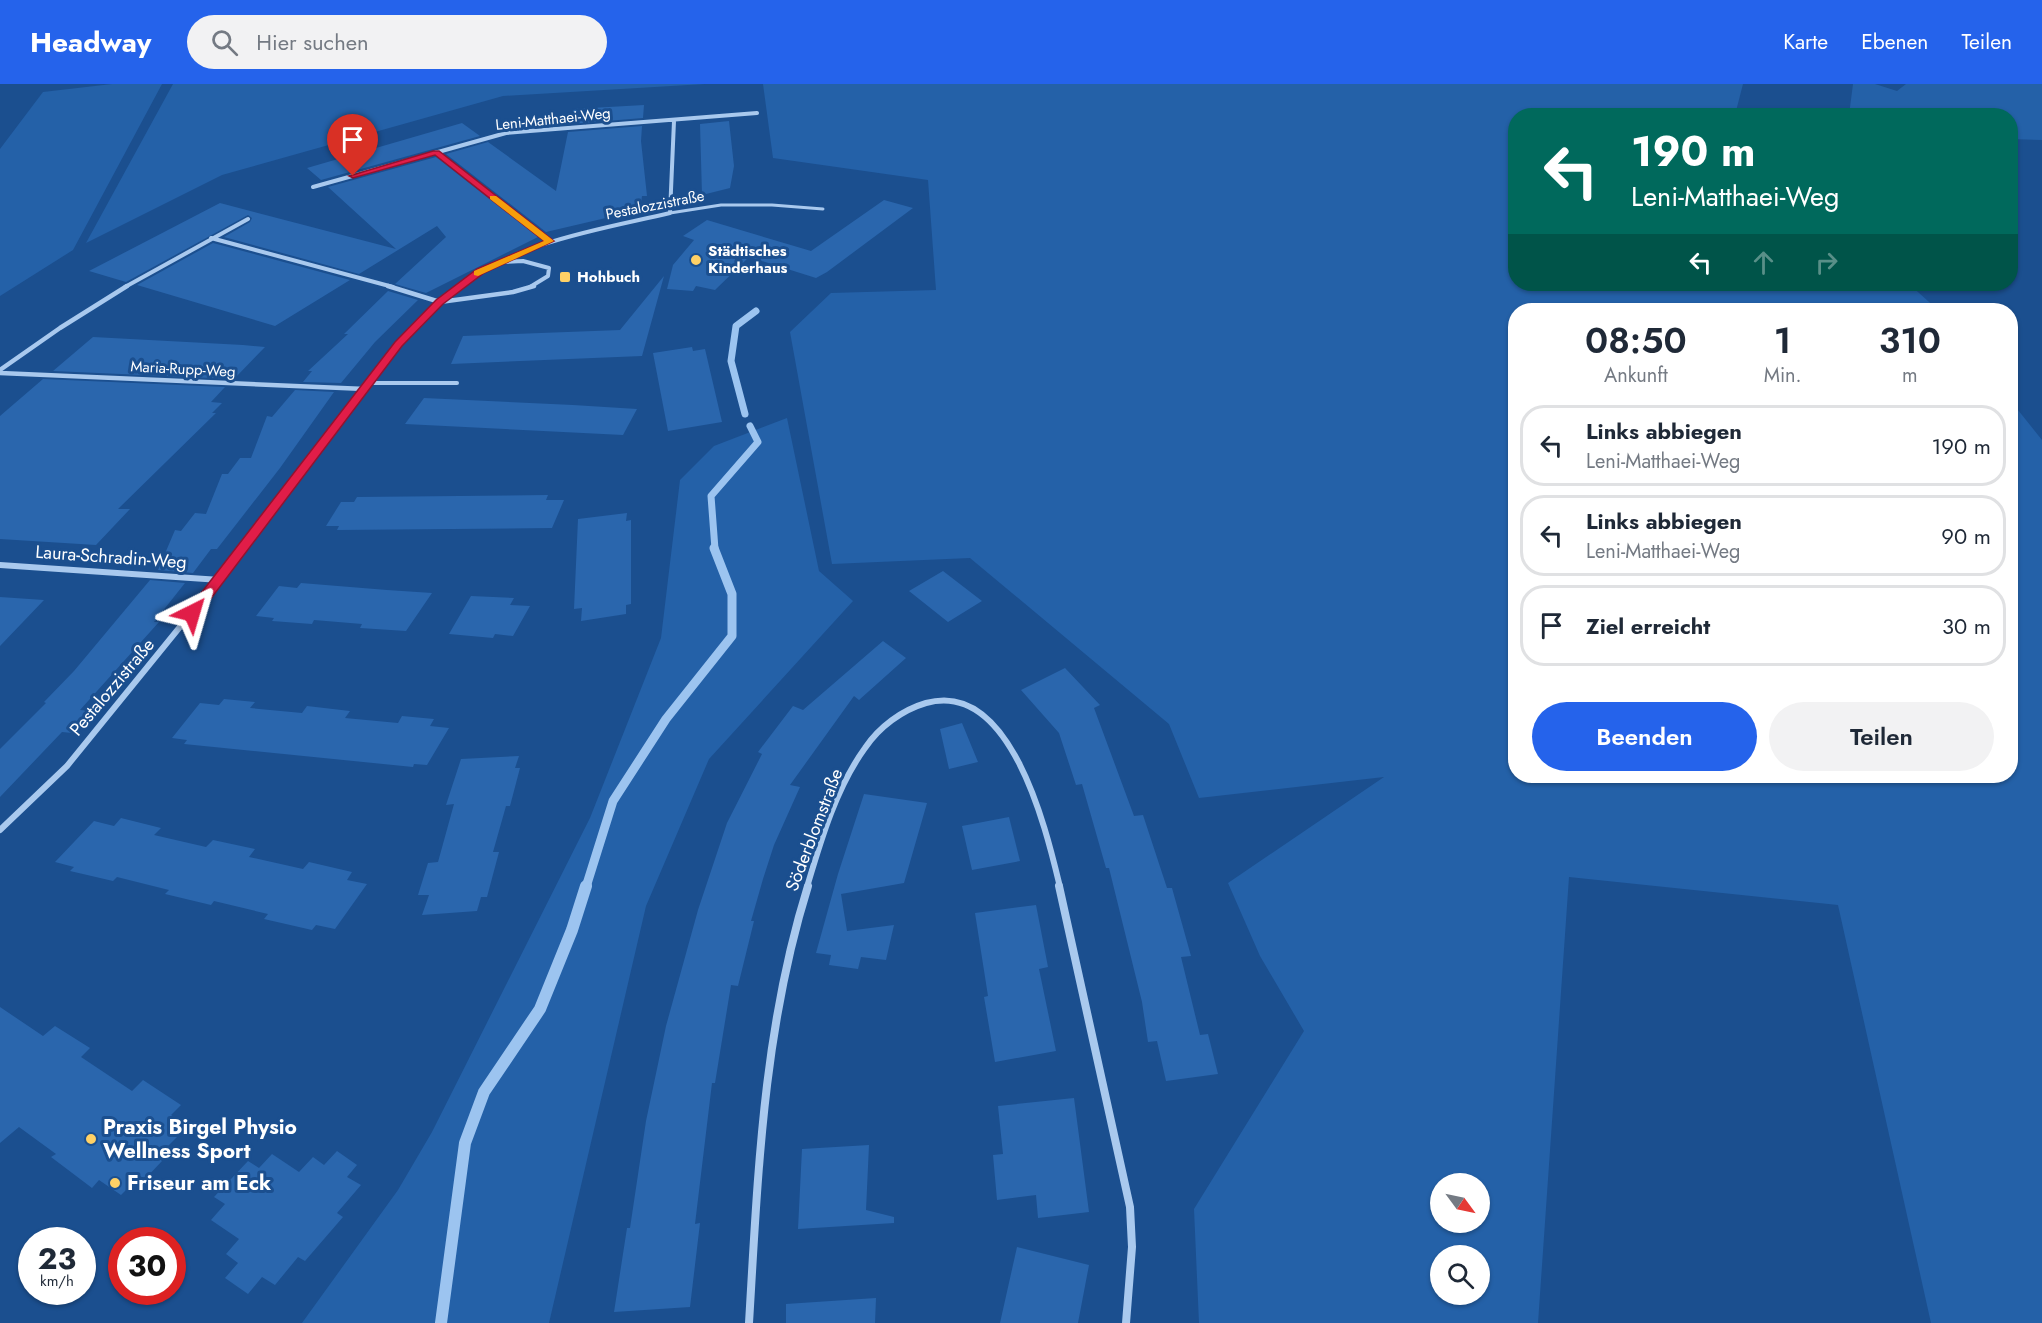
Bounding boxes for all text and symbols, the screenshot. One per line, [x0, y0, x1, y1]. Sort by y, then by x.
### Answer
search box [187, 15, 607, 69]
text: Headway [30, 22, 151, 63]
icon: search [208, 26, 241, 59]
text: Hier suchen [256, 26, 369, 58]
text: Karte [1783, 27, 1828, 57]
text: Ebenen [1861, 27, 1928, 57]
text: Teilen [1961, 27, 2012, 57]
street label: Leni-Matthaei-Weg [494, 102, 612, 136]
pin [327, 114, 378, 176]
text: 190 m [1631, 121, 1755, 182]
icon: arrive [336, 123, 369, 156]
icon: left [1532, 132, 1610, 210]
text: Leni-Matthaei-Weg [1631, 177, 1839, 216]
street label: Pestalozzistraße [604, 185, 707, 225]
place label: Städtisches Kinderhaus [708, 240, 788, 279]
icon: left [1684, 246, 1717, 279]
icon: ahead [1747, 246, 1780, 279]
icon: right [1810, 246, 1843, 279]
marker: Städtisches Kinderhaus [689, 253, 703, 267]
place label: Hohbuch [577, 266, 640, 288]
marker: Hohbuch [558, 270, 572, 284]
text: 08:50 [1585, 314, 1687, 366]
text: 1 [1774, 314, 1792, 366]
text: 310 [1879, 314, 1941, 366]
street label: Maria-Rupp-Weg [130, 355, 236, 383]
text: Ankunft [1604, 361, 1668, 390]
text: Min. [1764, 361, 1802, 390]
text: m [1902, 361, 1918, 390]
text: Links abbiegen [1586, 415, 1742, 447]
icon: left [1535, 429, 1568, 462]
text: 190 m [1931, 430, 1991, 462]
text: Leni-Matthaei-Weg [1586, 447, 1740, 476]
text: Links abbiegen [1586, 505, 1742, 537]
icon: left [1535, 519, 1568, 552]
text: 90 m [1941, 520, 1991, 552]
text: Leni-Matthaei-Weg [1586, 537, 1740, 566]
street label: Laura-Schradin-Weg [34, 539, 188, 575]
position arrow [160, 581, 224, 645]
icon: arrive [1535, 609, 1568, 642]
text: Ziel erreicht [1586, 610, 1710, 642]
text: 30 m [1942, 610, 1991, 642]
street label: Pestalozzistraße [63, 633, 161, 741]
button: Beenden [1532, 702, 1757, 771]
button: Teilen [1769, 702, 1994, 771]
street label: Söderblomstraße [779, 765, 849, 895]
place label: Praxis Birgel Physio Wellness Sport [103, 1112, 297, 1166]
marker: Praxis Birgel Physio Wellness Sport [84, 1132, 98, 1146]
place label: Friseur am Eck [127, 1168, 271, 1198]
north arrow [1430, 1173, 1490, 1233]
map controls [1430, 1173, 1490, 1305]
marker: Friseur am Eck [108, 1176, 122, 1190]
speed limit sign: 30 [108, 1227, 186, 1305]
text: 23 [38, 1237, 76, 1280]
button: search [1430, 1245, 1490, 1305]
text: km/h [40, 1270, 74, 1292]

